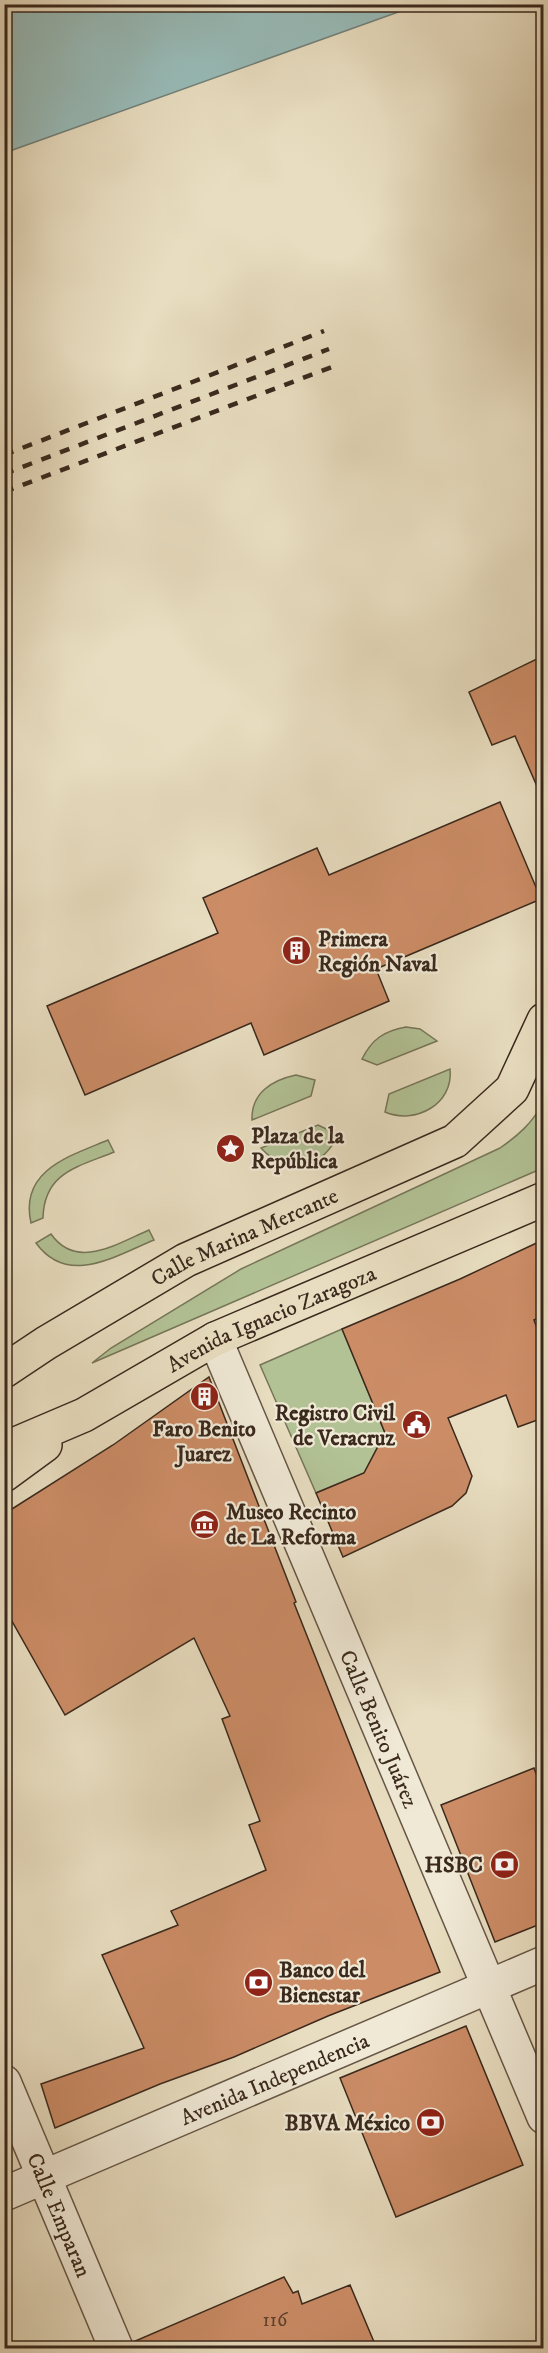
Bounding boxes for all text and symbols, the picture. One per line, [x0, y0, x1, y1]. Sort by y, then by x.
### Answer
place label: Primera Región Naval [318, 926, 438, 978]
building icon: Primera Región Naval [281, 935, 313, 967]
place label: Plaza de la República [251, 1123, 345, 1175]
place icon: Plaza de la República [214, 1132, 246, 1164]
street label: Calle Marina Mercante [146, 1183, 342, 1293]
street label: Avenida Ignacio Zaragoza [162, 1260, 381, 1379]
building icon: Faro Benito Juarez [188, 1380, 220, 1412]
place label: Registro Civil de Veracruz [275, 1400, 395, 1452]
public building icon: Registro Civil de Veracruz [400, 1409, 432, 1441]
place label: Faro Benito Juarez [152, 1416, 256, 1468]
place label: Museo Recinto de La Reforma [226, 1499, 357, 1551]
museum icon: Museo Recinto de La Reforma [189, 1508, 221, 1540]
street label: Calle Benito Juárez [333, 1646, 424, 1813]
bank icon: HSBC [488, 1848, 520, 1880]
place label: HSBC [424, 1852, 483, 1879]
place label: Banco del Bienestar [279, 1957, 366, 2009]
bank icon: Banco del Bienestar [242, 1966, 274, 1998]
street label: Avenida Independencia [176, 2027, 374, 2132]
bank icon: BBVA México [415, 2106, 447, 2138]
place label: BBVA México [285, 2110, 410, 2137]
street label: Calle Emparan [20, 2149, 97, 2282]
house number: 116 [262, 2308, 288, 2333]

